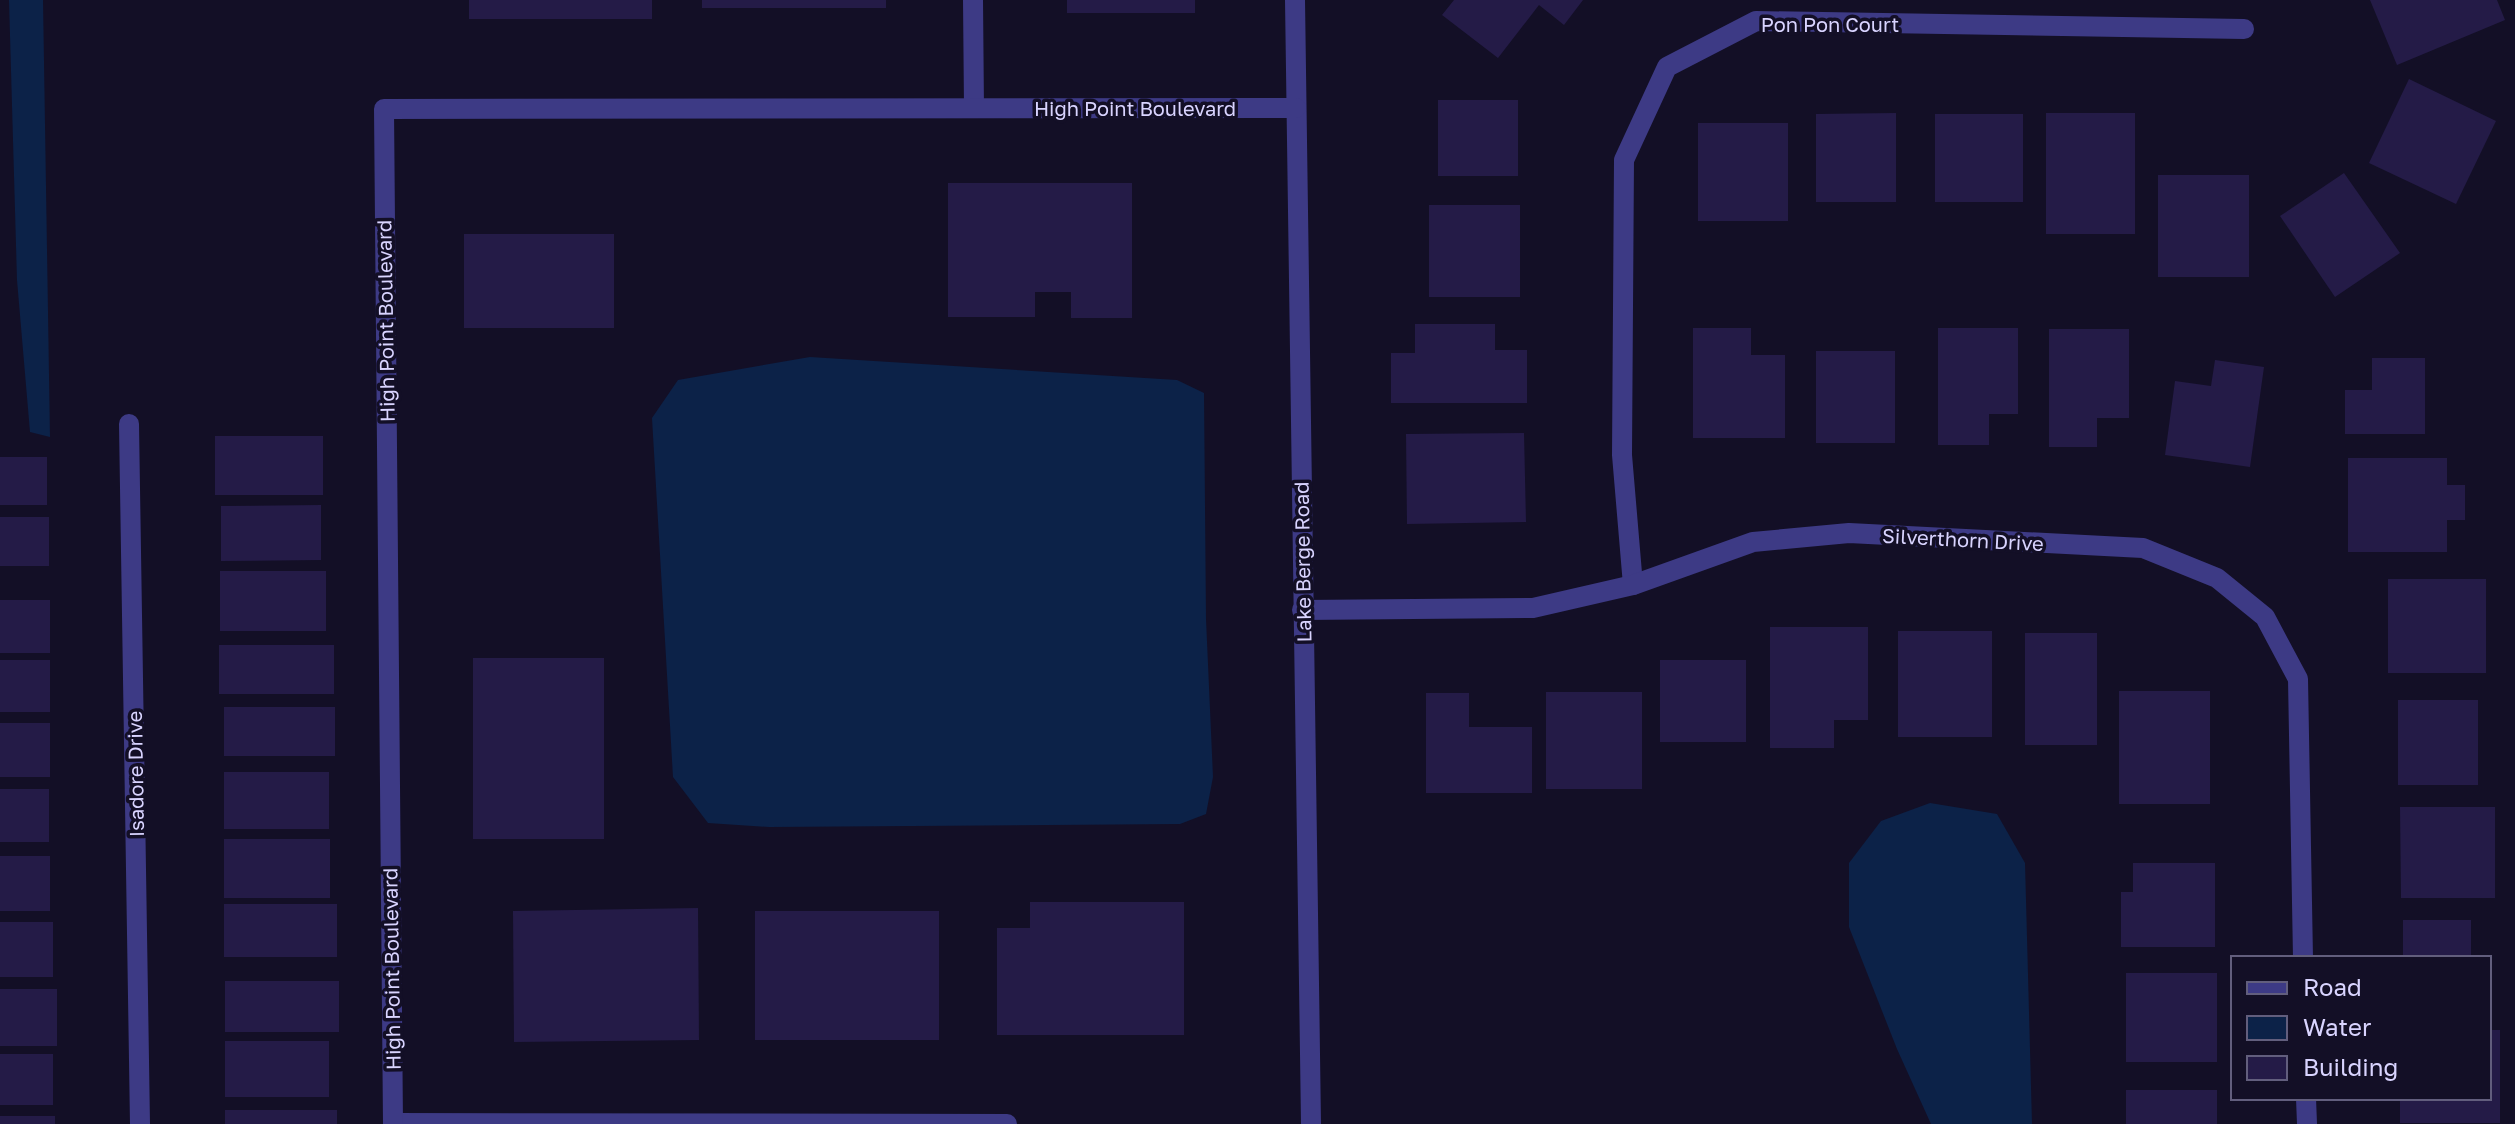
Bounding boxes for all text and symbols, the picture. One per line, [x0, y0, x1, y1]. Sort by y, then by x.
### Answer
street label: Pon Pon Court [1761, 12, 1899, 36]
street label: High Point Boulevard [1034, 96, 1236, 120]
street label: High Point Boulevard [371, 220, 399, 422]
street label: Lake Berge Road [1289, 481, 1315, 643]
street label: Silverthorn Drive [1882, 523, 2044, 555]
street label: Isadore Drive [122, 711, 148, 837]
street label: High Point Boulevard [377, 868, 405, 1070]
legend [2231, 956, 2491, 1100]
text: Road [2303, 972, 2362, 1001]
text: Water [2303, 1012, 2371, 1041]
text: Building [2303, 1052, 2398, 1081]

